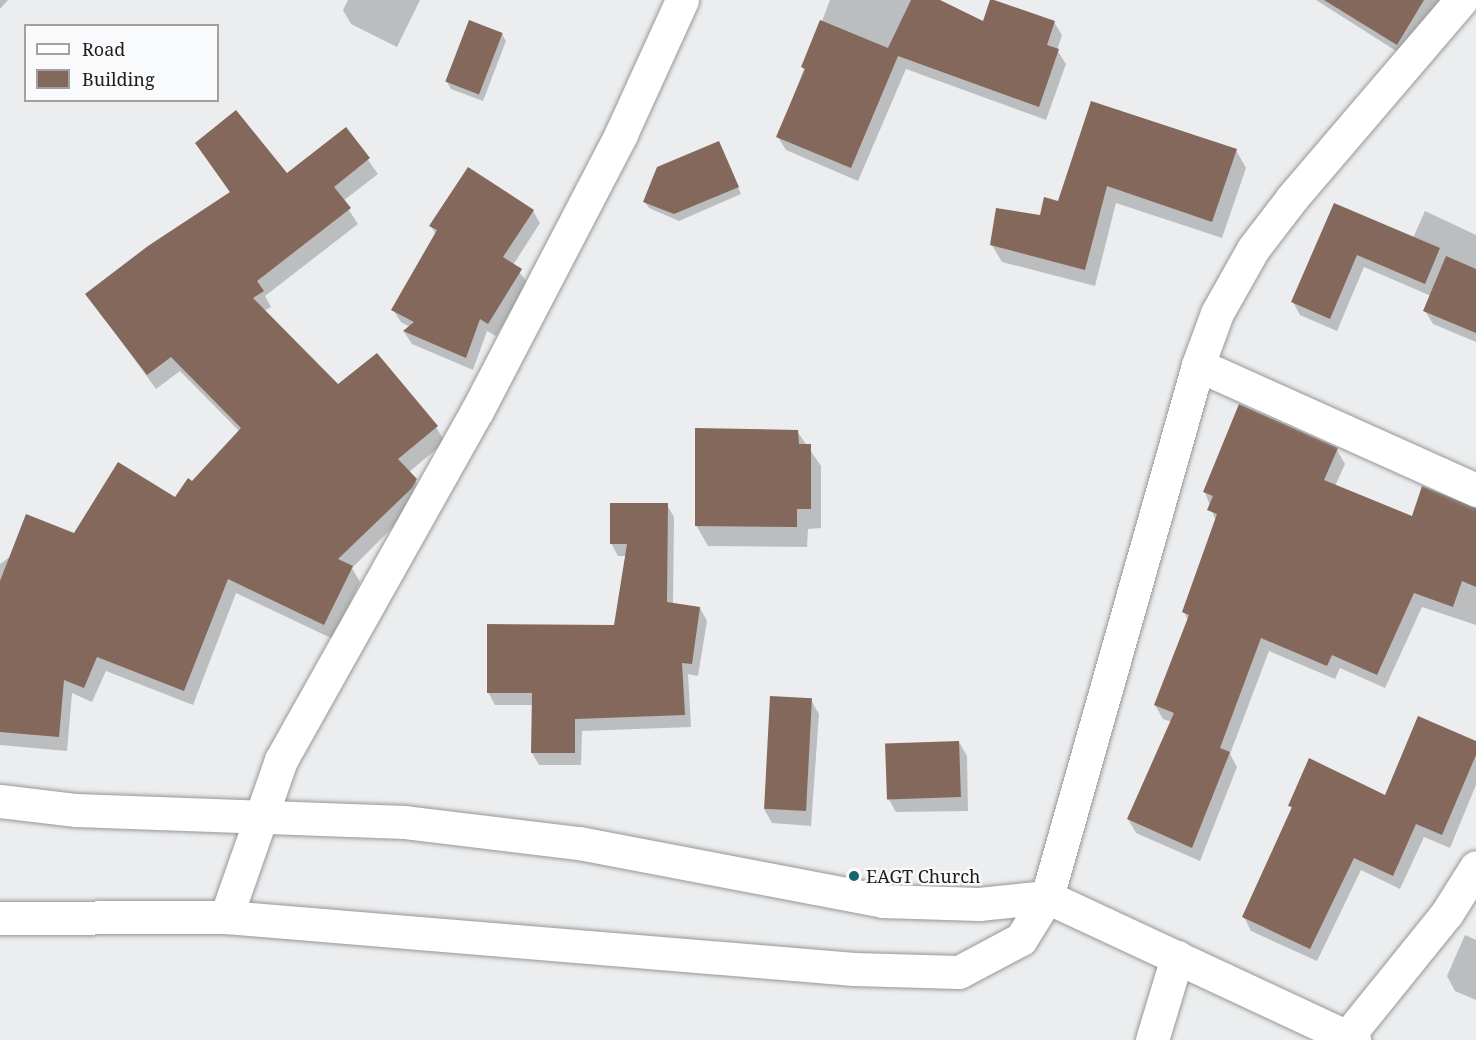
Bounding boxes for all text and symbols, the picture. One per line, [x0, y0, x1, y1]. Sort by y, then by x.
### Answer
legend [24, 24, 219, 102]
text: Road [82, 37, 125, 61]
text: Building [82, 67, 155, 91]
place label: EAGT Church [866, 865, 980, 887]
marker: EAGT Church [847, 869, 861, 883]

